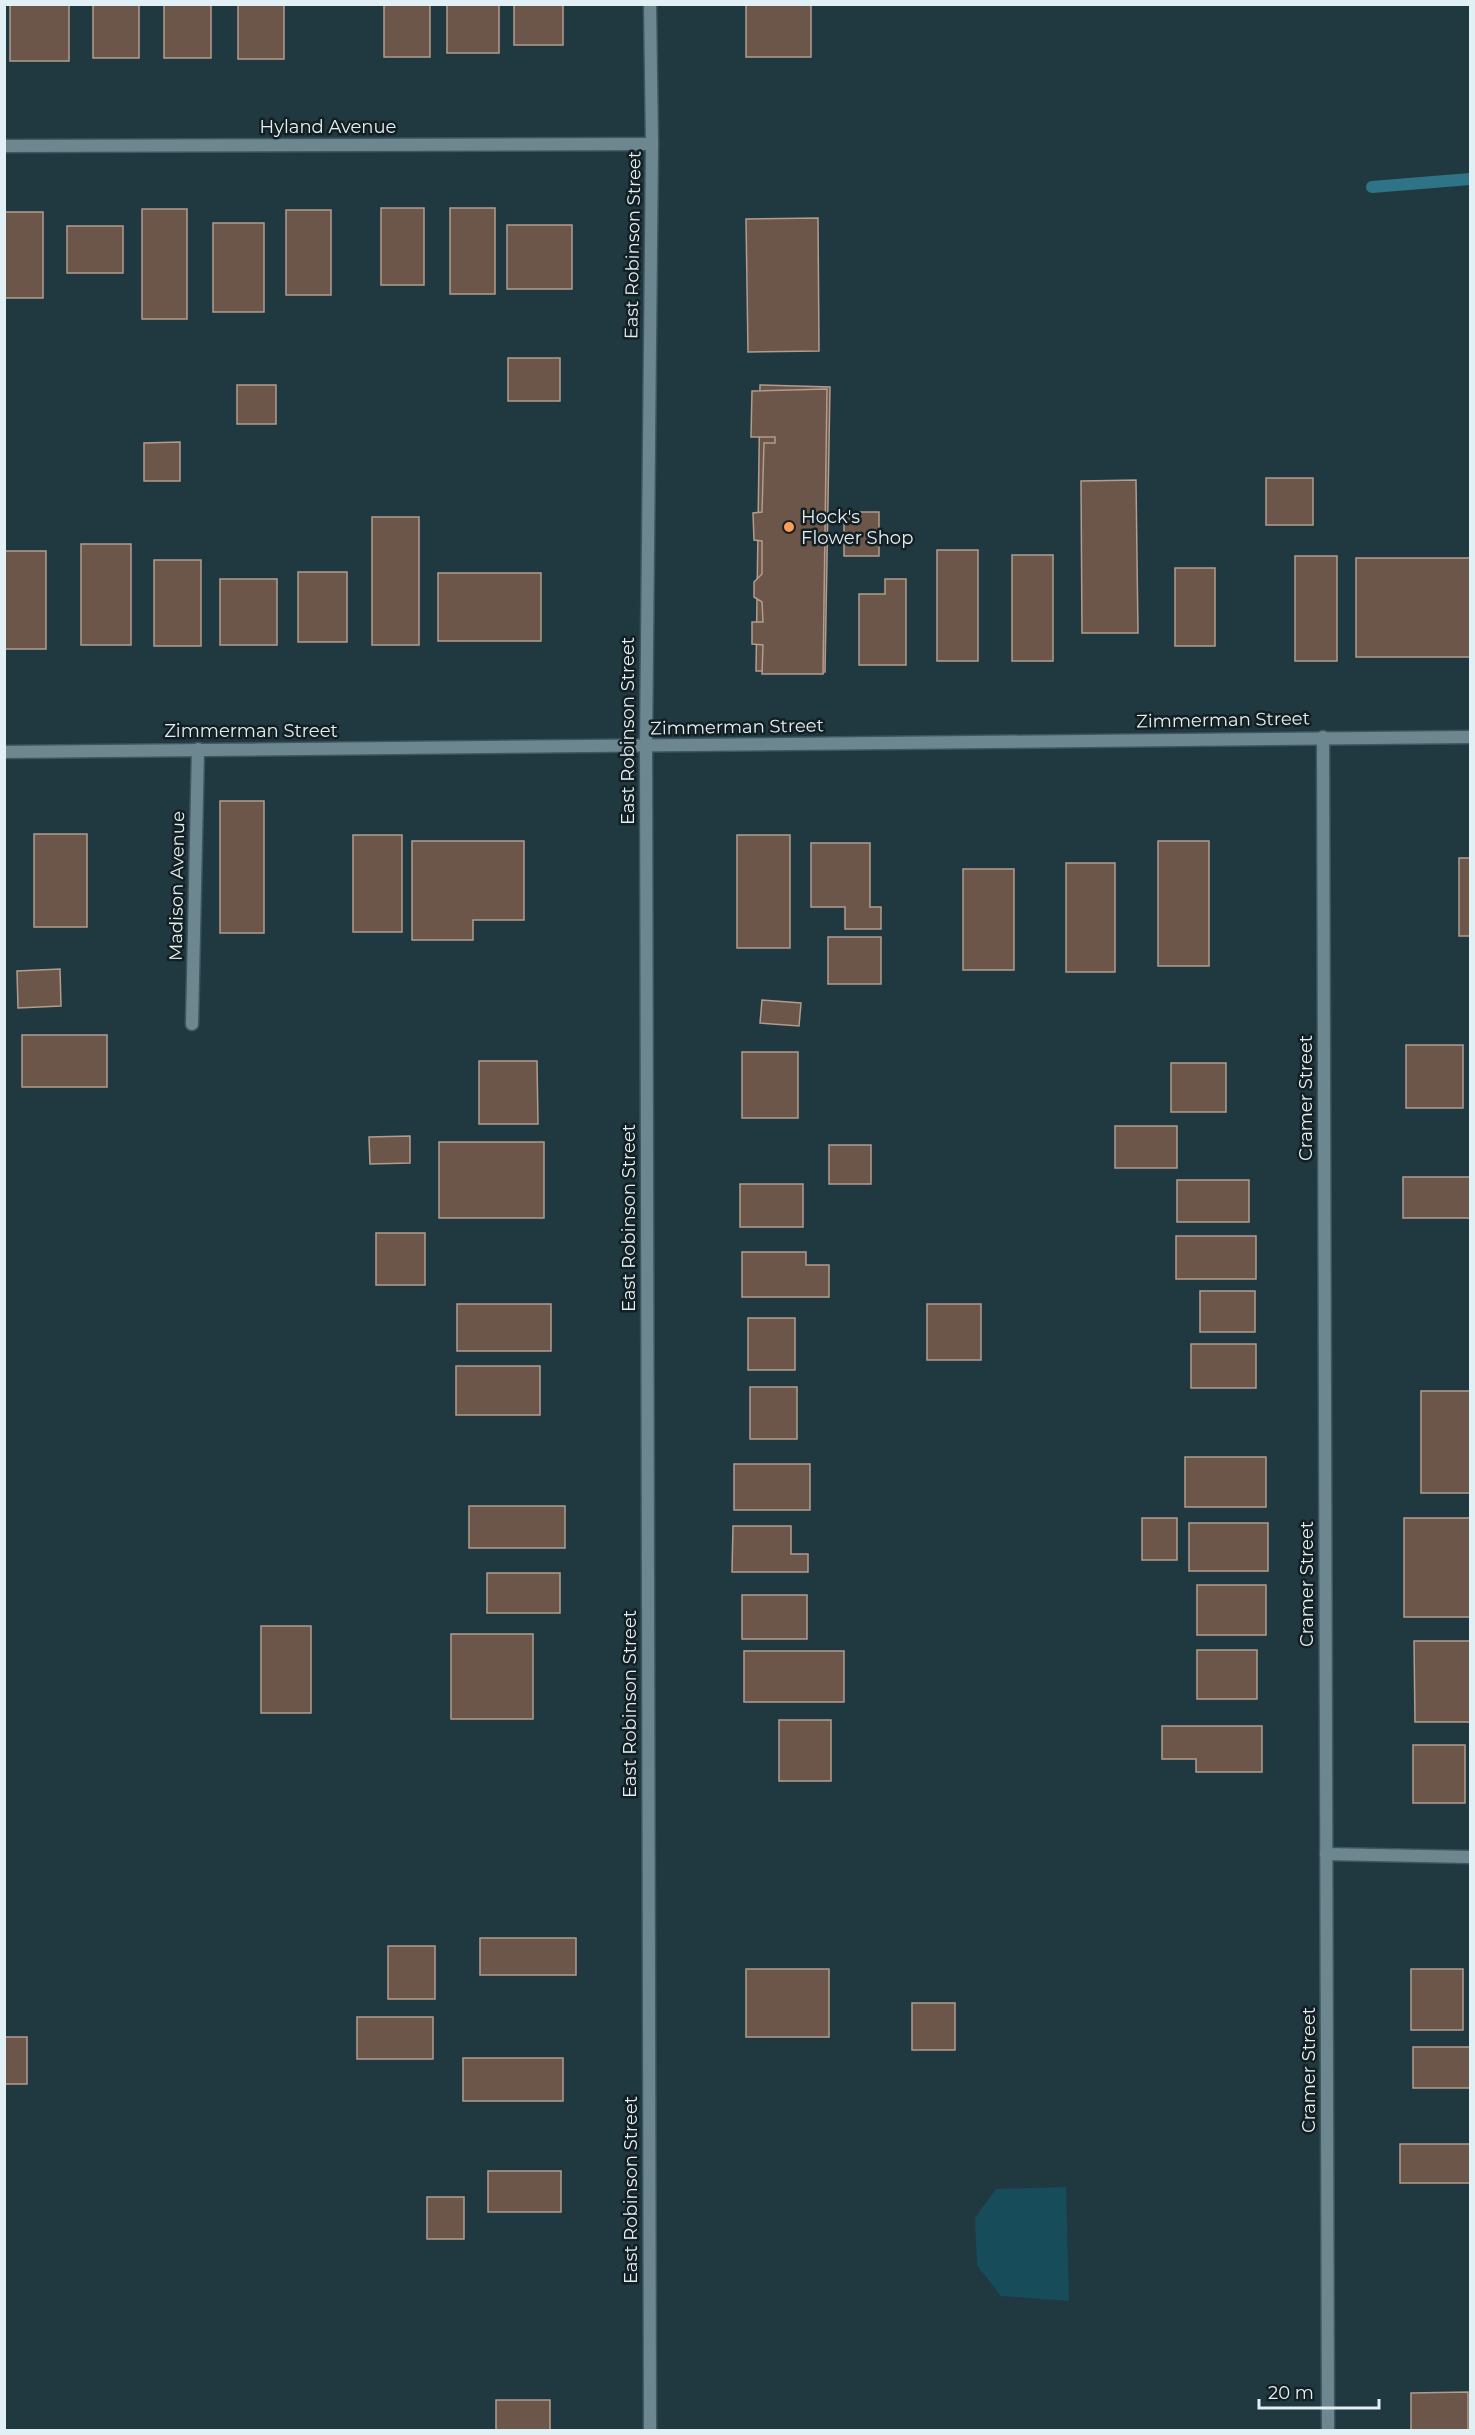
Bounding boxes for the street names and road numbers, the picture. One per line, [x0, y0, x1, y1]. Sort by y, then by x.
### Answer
street label: Hyland Avenue [260, 116, 397, 138]
street label: East Robinson Street [620, 151, 646, 339]
street label: East Robinson Street [617, 637, 639, 825]
street label: Zimmerman Street [1136, 707, 1310, 733]
street label: Zimmerman Street [650, 714, 824, 740]
street label: Zimmerman Street [164, 720, 338, 742]
street label: Madison Avenue [165, 811, 189, 961]
street label: Cramer Street [1295, 1035, 1317, 1161]
street label: East Robinson Street [618, 1124, 640, 1312]
street label: Cramer Street [1296, 1521, 1318, 1647]
street label: East Robinson Street [619, 1610, 641, 1798]
street label: Cramer Street [1298, 2007, 1320, 2133]
street label: East Robinson Street [620, 2096, 642, 2284]

